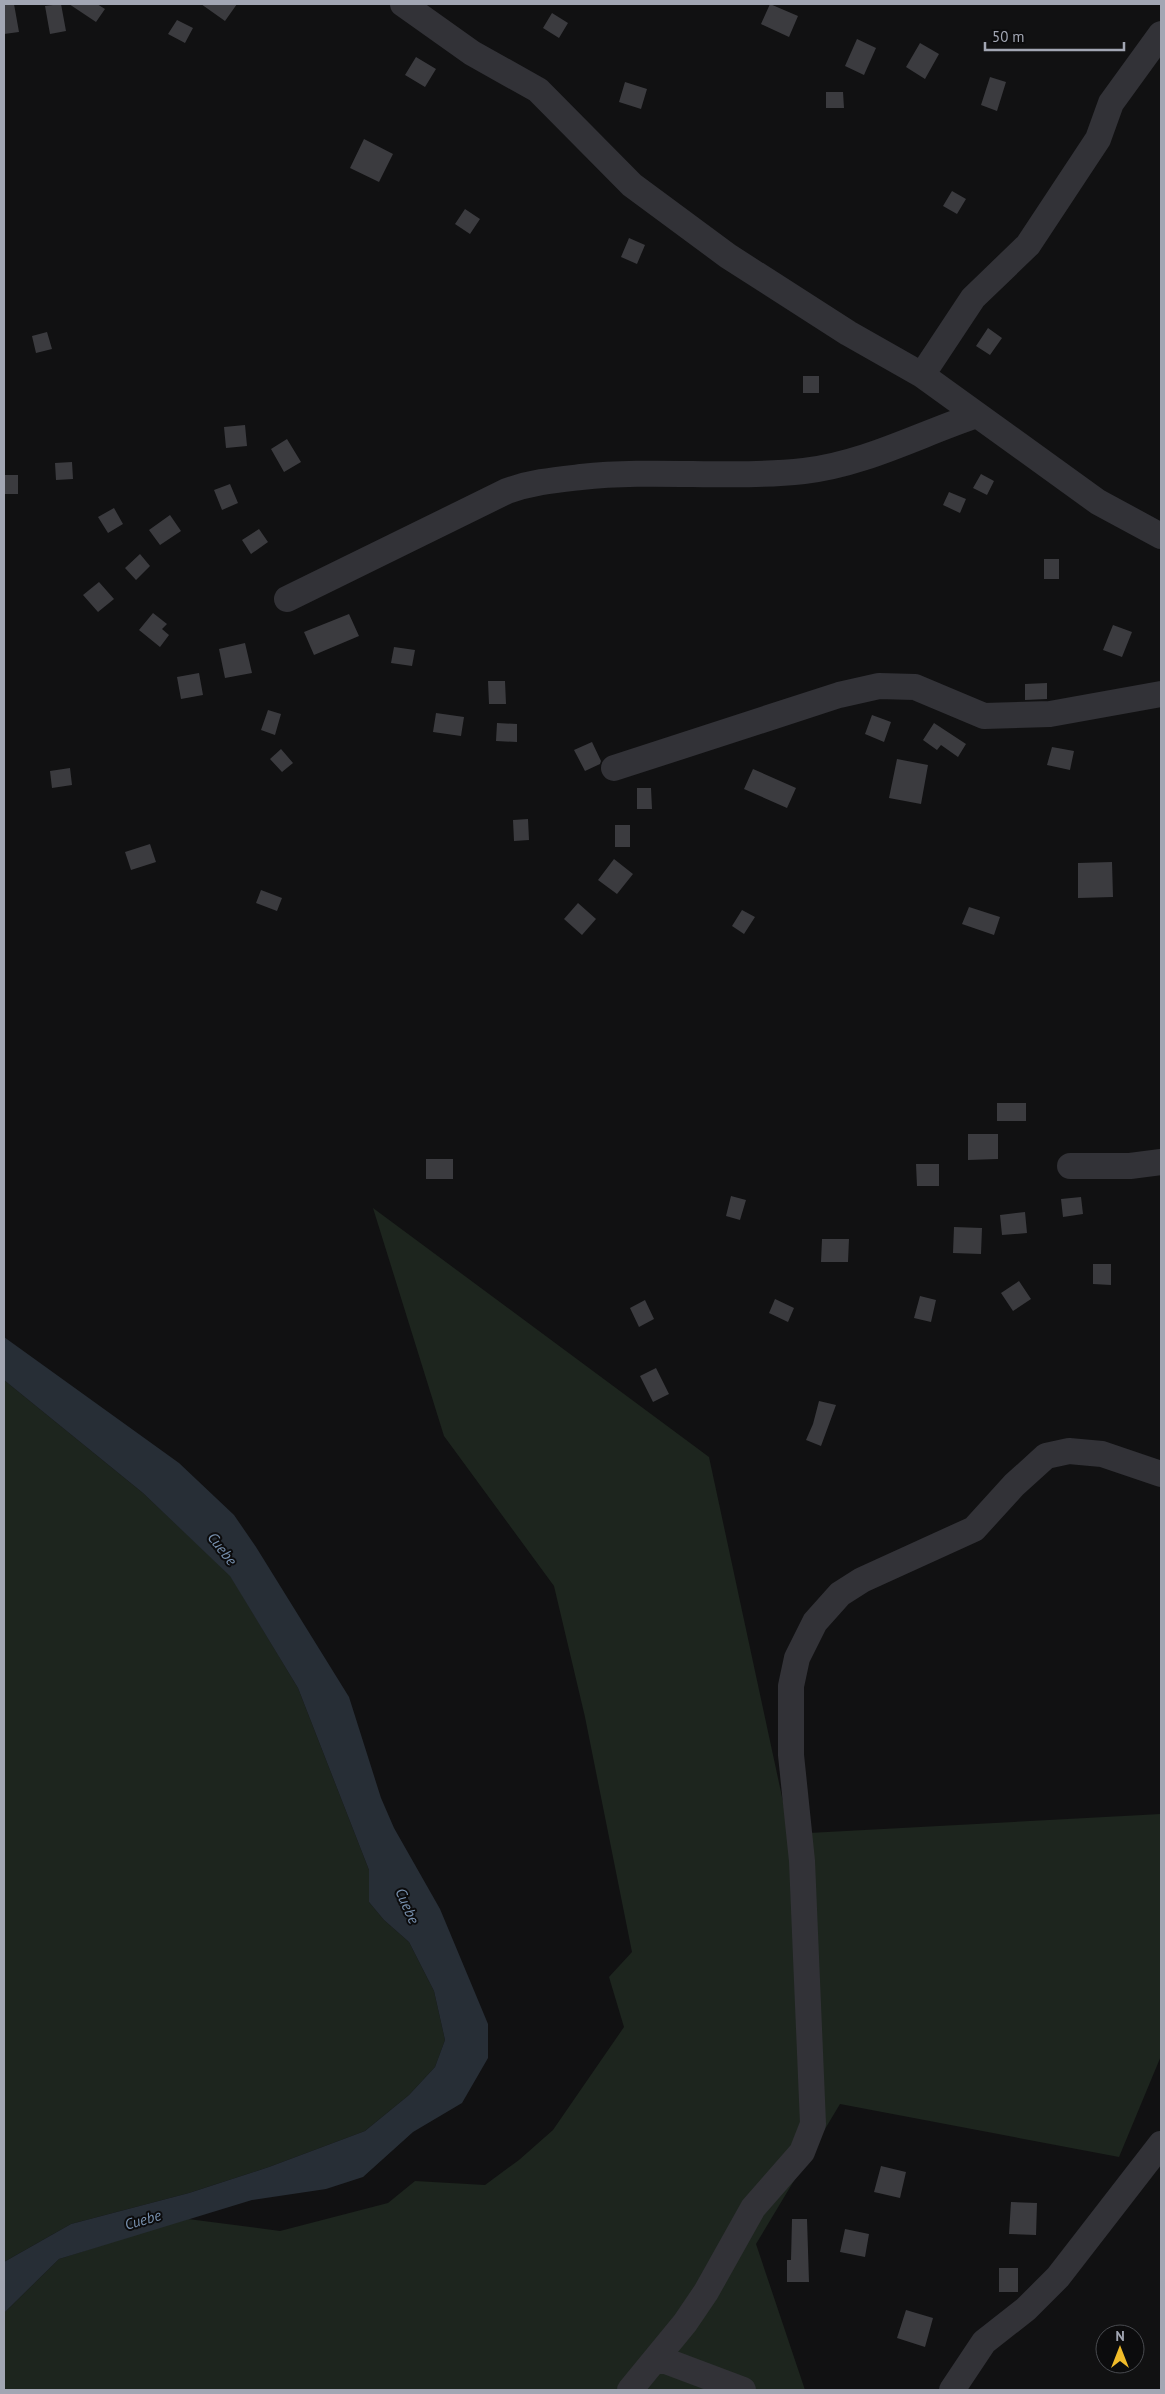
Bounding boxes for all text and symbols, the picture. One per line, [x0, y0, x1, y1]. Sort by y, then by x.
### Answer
scale bar [985, 20, 1124, 52]
text: 50 m [992, 27, 1025, 46]
water label: Cuebe [203, 1528, 241, 1569]
water label: Cuebe [391, 1885, 424, 1927]
water label: Cuebe [122, 2205, 163, 2234]
north arrow [1095, 2324, 1145, 2374]
text: N [1115, 2327, 1125, 2345]

